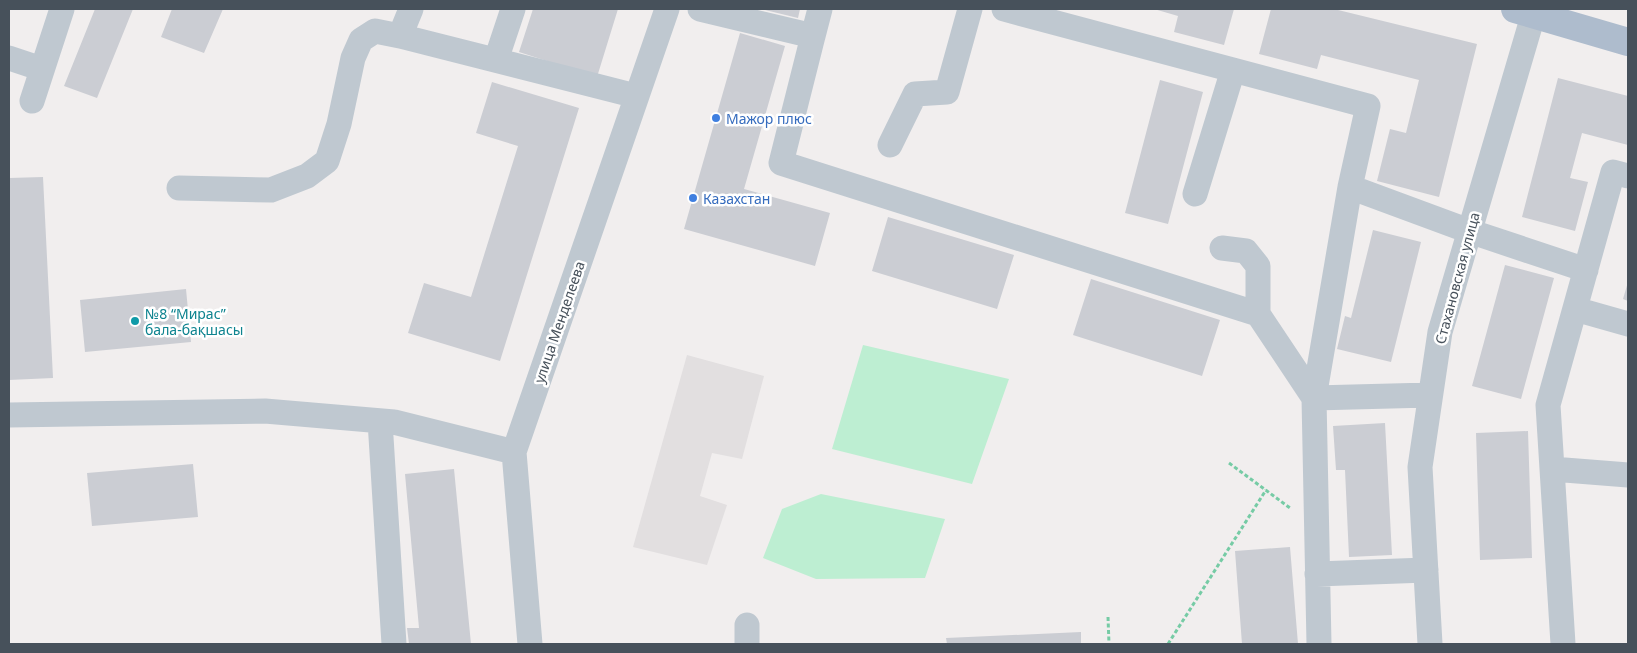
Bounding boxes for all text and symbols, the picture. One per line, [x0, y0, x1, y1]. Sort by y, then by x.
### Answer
place label: Мажор плюс [726, 109, 812, 128]
marker: Мажор плюс [710, 112, 722, 124]
place label: Казахстан [703, 189, 770, 208]
marker: Казахстан [687, 192, 699, 204]
street label: Стахановская улица [1430, 210, 1484, 346]
street label: улица Менделеева [529, 258, 589, 386]
place label: №8 “Мирас” бала-бақшасы [145, 304, 243, 339]
marker: №8 “Мирас” бала-бақшасы [129, 315, 141, 327]

